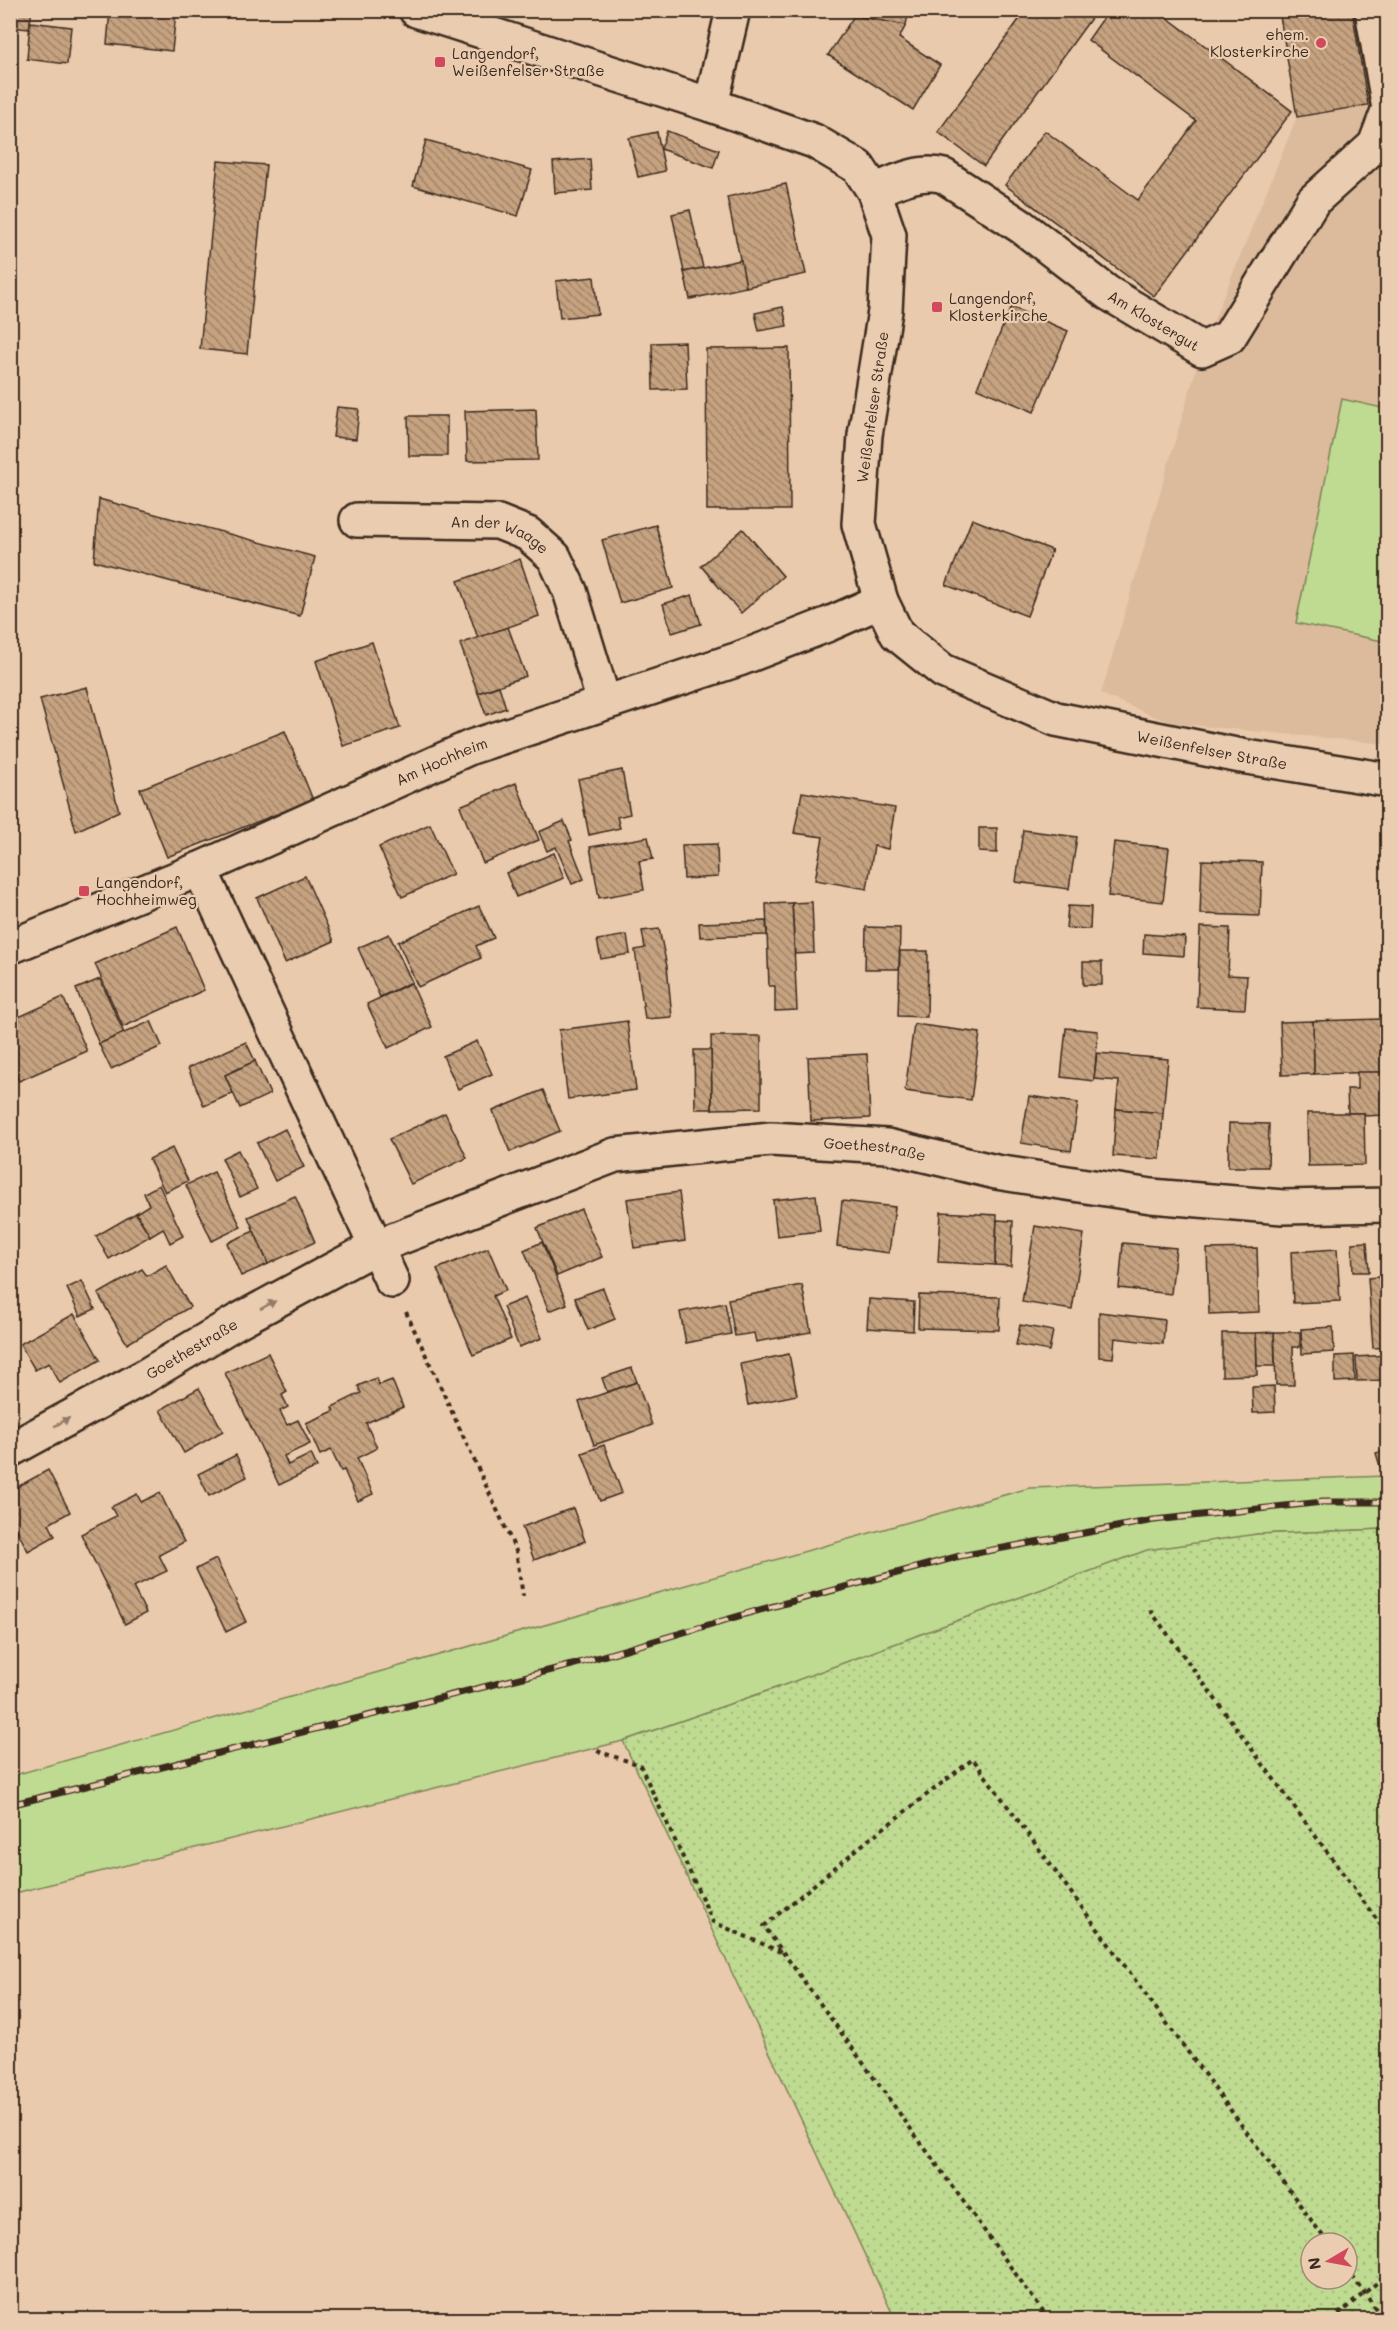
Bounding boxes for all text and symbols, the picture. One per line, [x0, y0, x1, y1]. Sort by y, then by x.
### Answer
place label: ehem. Klosterkirche [1210, 24, 1309, 61]
marker: ehem. Klosterkirche [1314, 36, 1328, 50]
place label: Langendorf, Weißenfelser Straße [452, 43, 605, 80]
marker: Langendorf, Weißenfelser Straße [433, 55, 447, 69]
street label: Am Klostergut [1104, 285, 1203, 355]
place label: Langendorf, Klosterkirche [949, 288, 1048, 325]
marker: Langendorf, Klosterkirche [930, 300, 944, 314]
street label: Weißenfelser Straße [851, 330, 893, 484]
street label: An der Waage [451, 511, 553, 558]
street label: Weißenfelser Straße [1135, 725, 1289, 773]
street label: Am Hochheim [392, 732, 490, 790]
place label: Langendorf, Hochheimweg [96, 872, 197, 909]
marker: Langendorf, Hochheimweg [77, 884, 91, 898]
street label: Goethestraße [823, 1132, 928, 1165]
one-way arrow [259, 1300, 276, 1310]
street label: Goethestraße [142, 1313, 241, 1384]
one-way arrow [54, 1417, 71, 1427]
north arrow [1299, 2231, 1359, 2291]
text: N [1302, 2256, 1325, 2272]

